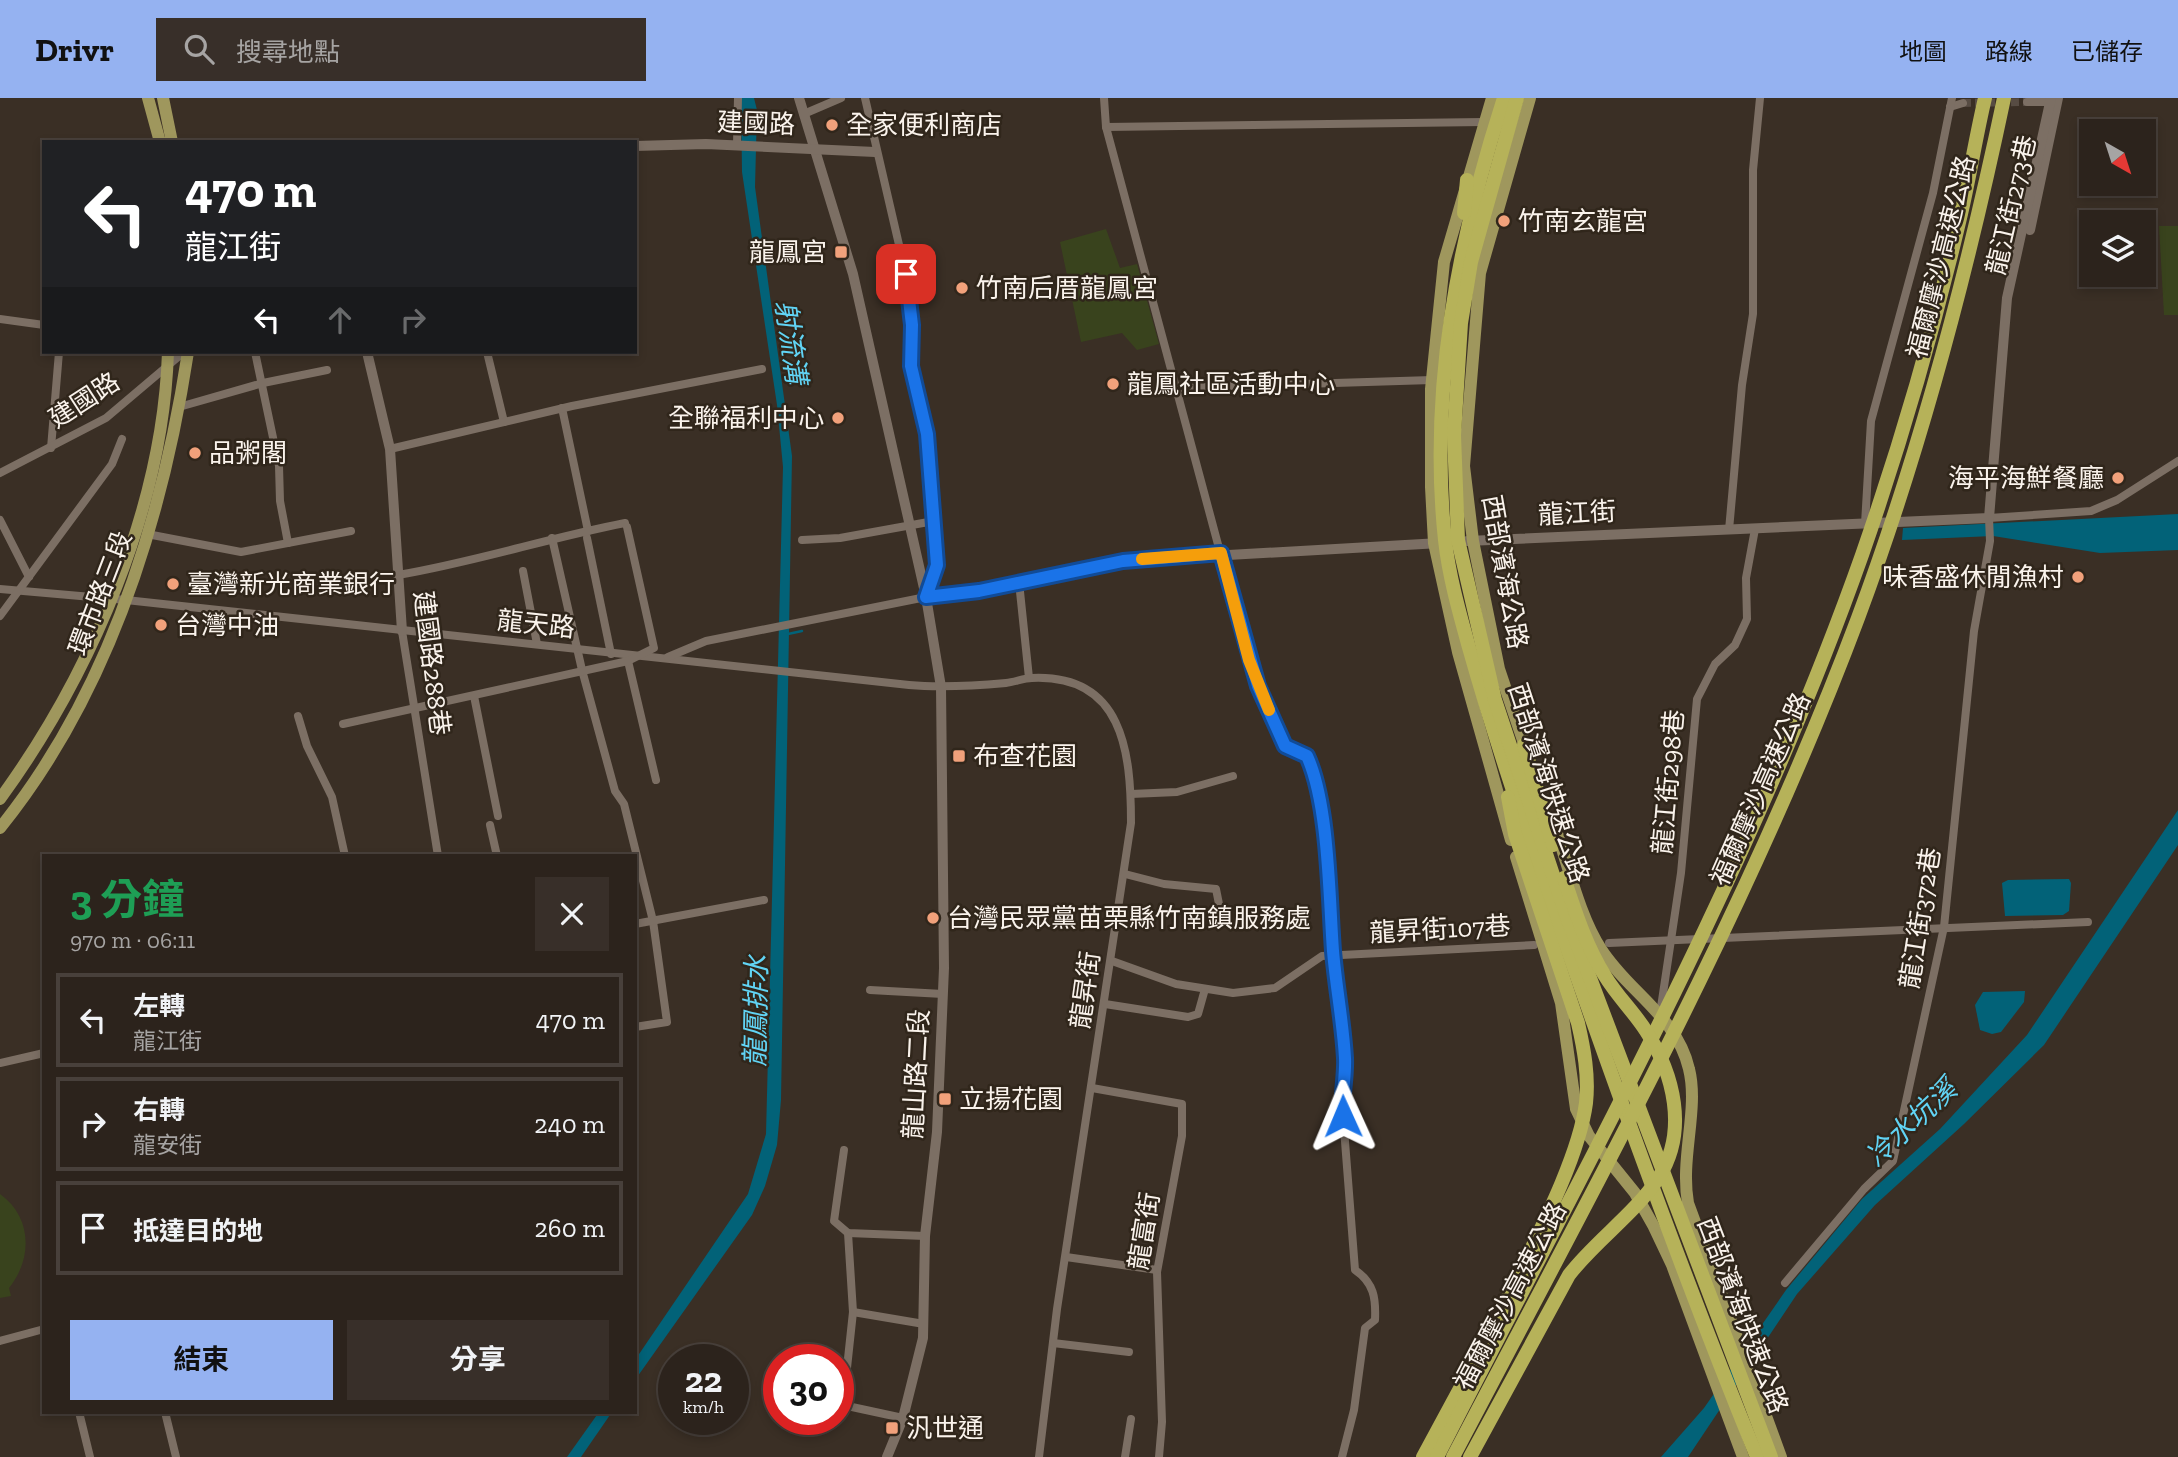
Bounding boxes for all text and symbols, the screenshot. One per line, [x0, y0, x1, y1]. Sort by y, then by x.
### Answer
search box [156, 18, 646, 81]
text: Drivr [35, 30, 114, 69]
icon: search [180, 30, 218, 68]
text: 搜尋地點 [236, 36, 340, 68]
text: 地圖 [1899, 37, 1947, 66]
text: 路線 [1985, 37, 2033, 66]
text: 已儲存 [2071, 37, 2143, 66]
street label: 建國路 [716, 106, 796, 140]
place label: 全家便利商店 [846, 109, 1002, 141]
marker: 全家便利商店 [824, 117, 840, 133]
north arrow [2079, 119, 2156, 196]
map controls [2079, 119, 2156, 287]
street label: 龍江街273巷 [1979, 132, 2043, 278]
street label: 福爾摩沙高速公路 [1900, 152, 1982, 362]
text: 470 m [185, 161, 317, 220]
icon: left [70, 168, 161, 259]
place label: 竹南玄龍宮 [1518, 205, 1648, 237]
button: layers [2079, 210, 2156, 287]
marker: 竹南玄龍宮 [1496, 213, 1512, 229]
text: 龍江街 [185, 228, 281, 266]
place label: 龍鳳宮 [749, 236, 827, 268]
marker: 龍鳳宮 [833, 244, 849, 260]
pin [876, 244, 936, 304]
icon: arrive [887, 255, 925, 293]
place label: 竹南后厝龍鳳宮 [976, 272, 1158, 304]
marker: 竹南后厝龍鳳宮 [954, 280, 970, 296]
water label: 射流溝 [769, 298, 814, 390]
icon: left [248, 301, 286, 339]
icon: ahead [321, 301, 359, 339]
icon: right [394, 301, 432, 339]
street label: 建國路 [43, 365, 125, 435]
place label: 龍鳳社區活動中心 [1127, 368, 1335, 400]
marker: 龍鳳社區活動中心 [1105, 376, 1121, 392]
place label: 全聯福利中心 [668, 402, 824, 434]
marker: 全聯福利中心 [830, 410, 846, 426]
place label: 品粥閣 [209, 437, 287, 469]
marker: 品粥閣 [187, 445, 203, 461]
place label: 海平海鮮餐廳 [1948, 462, 2104, 494]
marker: 海平海鮮餐廳 [2110, 470, 2126, 486]
street label: 西部濱海公路 [1476, 492, 1534, 652]
street label: 龍江街 [1537, 495, 1617, 531]
street label: 環市路三段 [62, 527, 138, 659]
place label: 味香盛休閒漁村 [1882, 561, 2064, 593]
place label: 臺灣新光商業銀行 [187, 568, 395, 600]
marker: 味香盛休閒漁村 [2070, 569, 2086, 585]
marker: 臺灣新光商業銀行 [165, 576, 181, 592]
street label: 建國路288巷 [407, 589, 457, 737]
street label: 龍天路 [496, 604, 576, 644]
place label: 台灣中油 [175, 609, 279, 641]
marker: 台灣中油 [153, 617, 169, 633]
street label: 西部濱海快速公路 [1502, 679, 1596, 887]
street label: 福爾摩沙高速公路 [1703, 687, 1817, 891]
street label: 龍江街298巷 [1646, 708, 1690, 856]
place label: 布查花園 [973, 740, 1077, 772]
marker: 布查花園 [951, 748, 967, 764]
street label: 龍江街372巷 [1893, 845, 1947, 991]
text: 3 分鐘 [70, 874, 184, 925]
button: close [535, 877, 609, 951]
place label: 台灣民眾黨苗栗縣竹南鎮服務處 [947, 902, 1311, 934]
street label: 龍昇街107巷 [1369, 909, 1511, 949]
marker: 台灣民眾黨苗栗縣竹南鎮服務處 [925, 910, 941, 926]
text: 970 m · 06:11 [70, 926, 195, 954]
street label: 龍昇街 [1064, 949, 1106, 1031]
water label: 龍鳳排水 [739, 953, 774, 1067]
text: 左轉 [133, 990, 185, 1022]
icon: left [74, 1001, 112, 1039]
text: 470 m [536, 1004, 605, 1036]
street label: 龍山路二段 [897, 1008, 935, 1140]
text: 龍江街 [133, 1027, 202, 1055]
water label: 冷水坑溪 [1859, 1070, 1966, 1173]
position arrow [1306, 1079, 1380, 1153]
place label: 立揚花園 [959, 1083, 1063, 1115]
marker: 立揚花園 [937, 1091, 953, 1107]
text: 右轉 [133, 1094, 185, 1126]
icon: right [74, 1105, 112, 1143]
text: 240 m [534, 1108, 605, 1140]
text: 龍安街 [133, 1131, 202, 1159]
street label: 龍富街 [1122, 1190, 1166, 1272]
street label: 福爾摩沙高速公路 [1447, 1197, 1573, 1395]
icon: arrive [74, 1209, 112, 1247]
text: 260 m [534, 1212, 605, 1244]
street label: 西部濱海快速公路 [1691, 1212, 1795, 1418]
text: 抵達目的地 [133, 1215, 263, 1247]
button: 結束 [70, 1320, 333, 1400]
button: 分享 [347, 1320, 609, 1400]
speed limit sign: 30 [763, 1344, 854, 1435]
text: 22 [685, 1359, 722, 1401]
text: km/h [683, 1396, 724, 1418]
place label: 汎世通 [906, 1412, 984, 1444]
marker: 汎世通 [884, 1420, 900, 1436]

